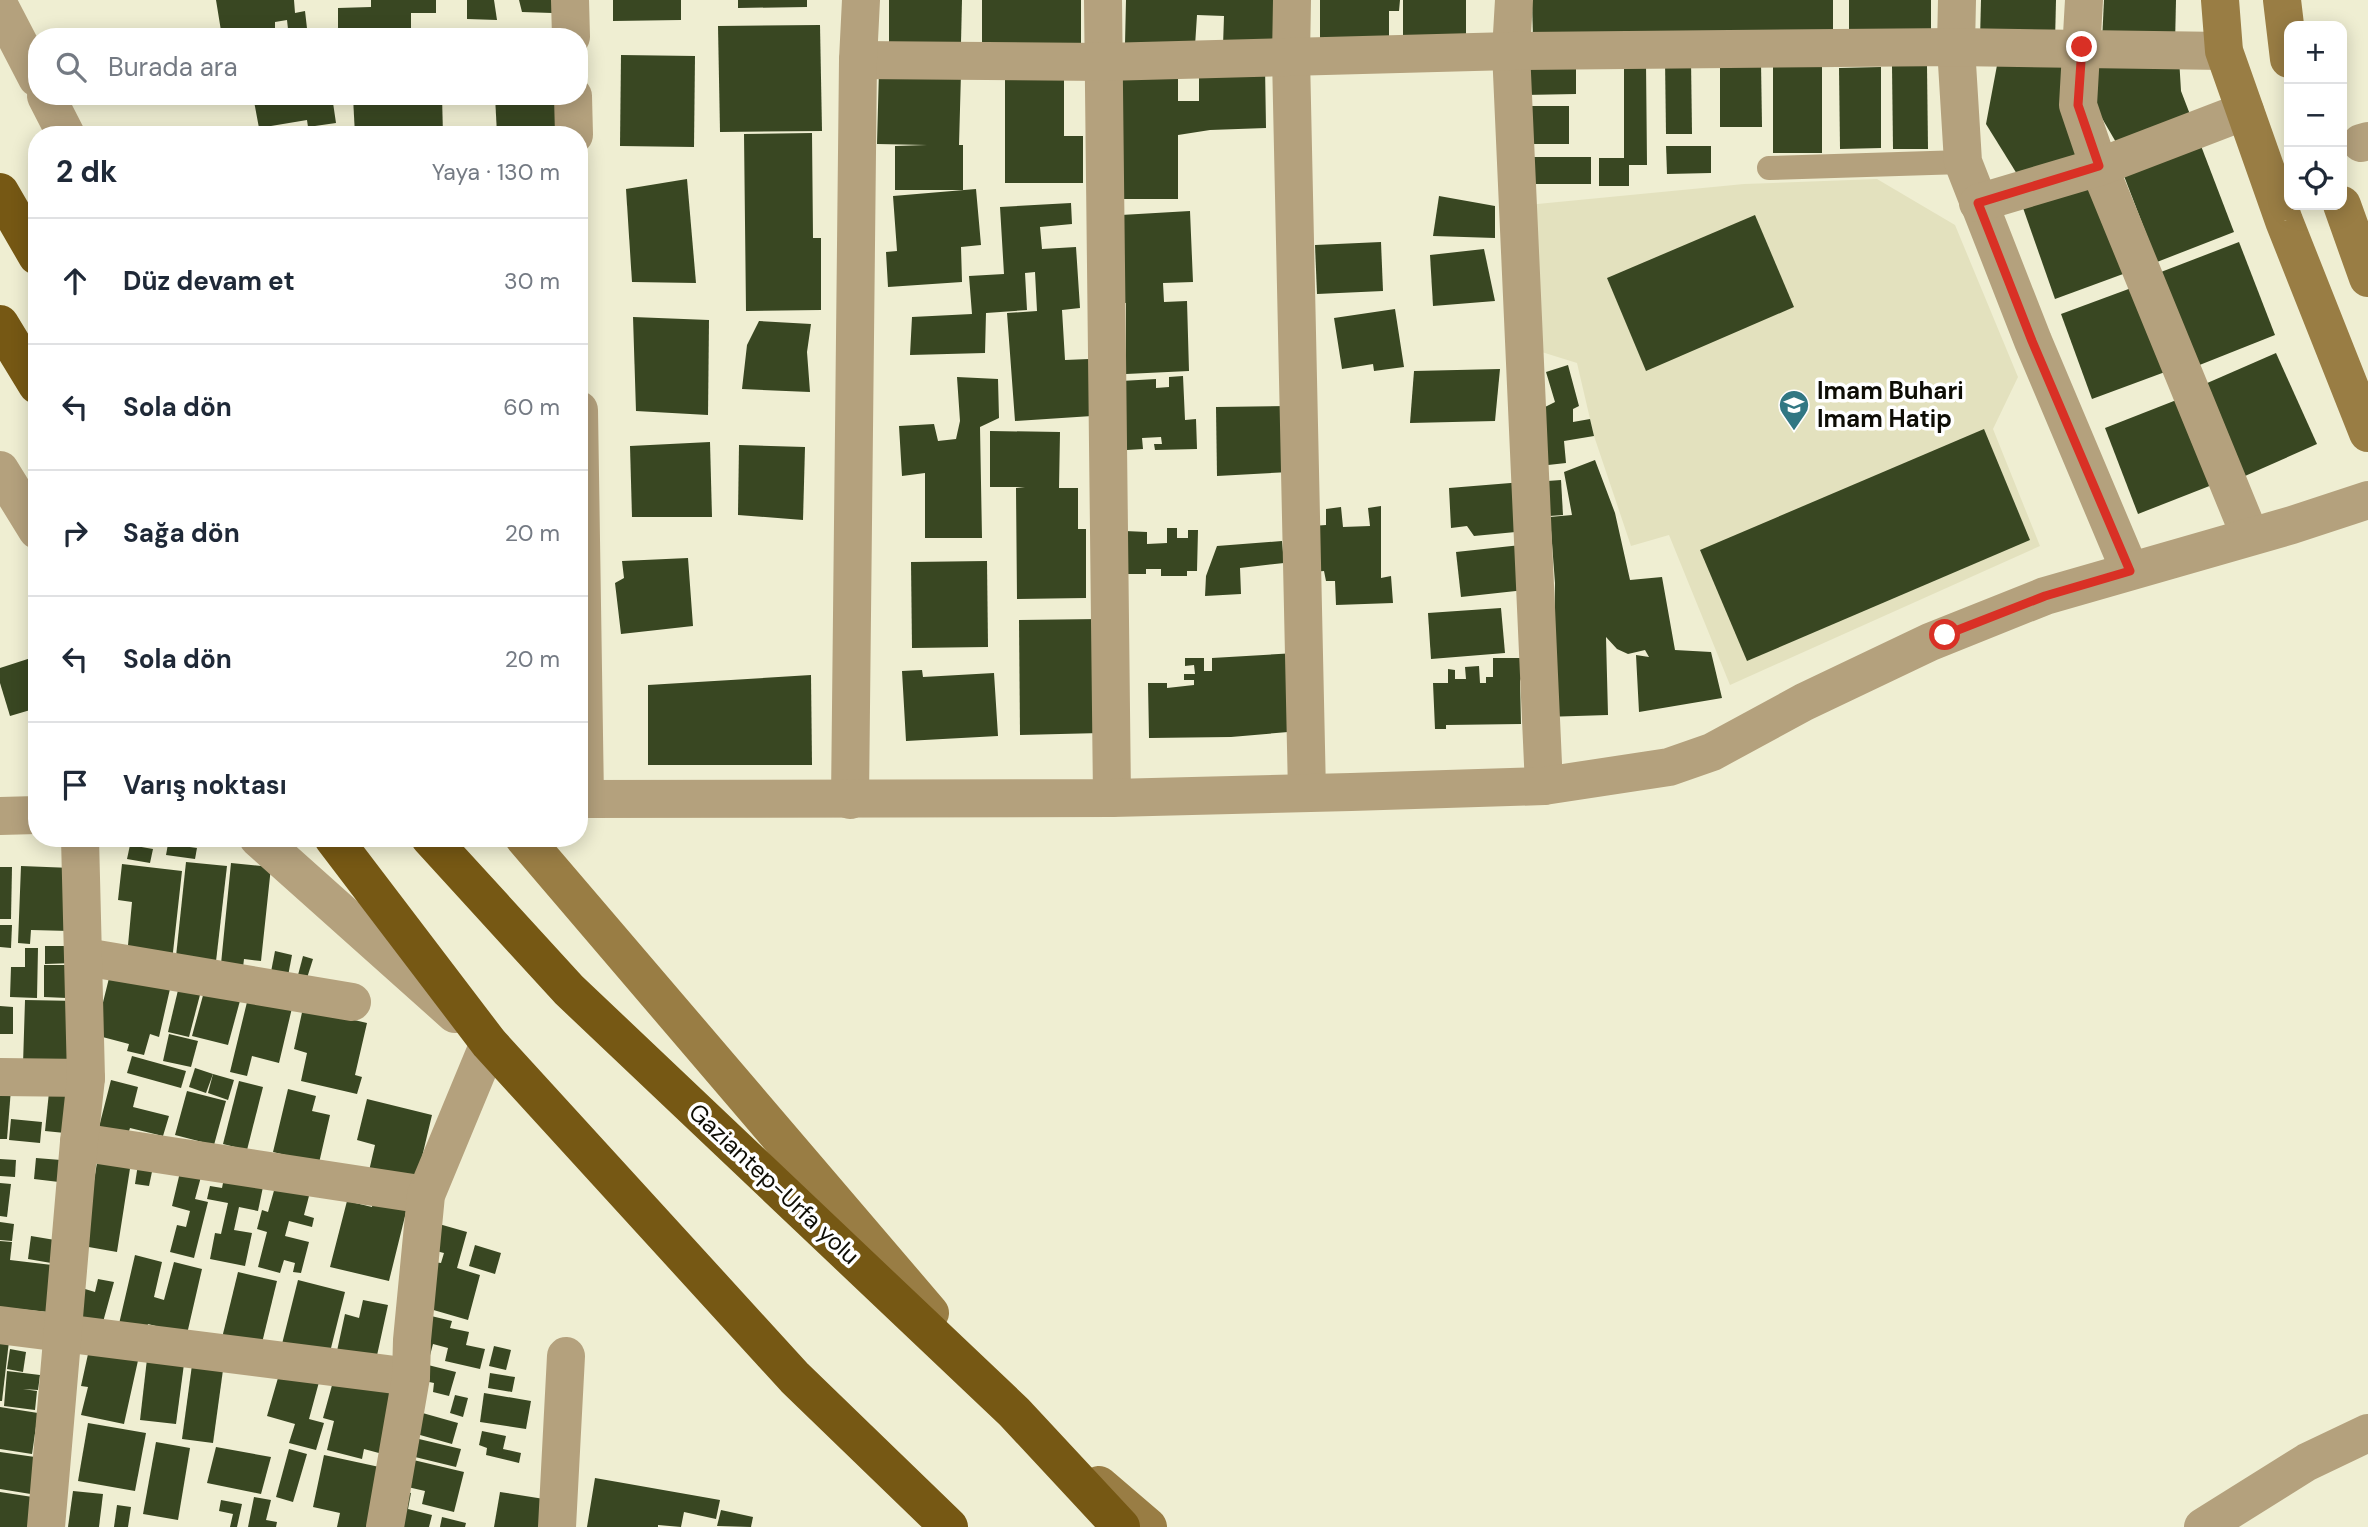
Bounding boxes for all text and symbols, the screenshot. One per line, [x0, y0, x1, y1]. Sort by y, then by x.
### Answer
map controls [2284, 21, 2347, 210]
button: + [2284, 21, 2347, 84]
search box [28, 28, 588, 105]
route end [2066, 31, 2097, 62]
icon: search [52, 48, 90, 86]
text: Burada ara [108, 50, 238, 84]
button: − [2284, 84, 2347, 147]
button: locate [2284, 147, 2347, 210]
text: 2 dk [56, 152, 117, 191]
text: Yaya · 130 m [432, 157, 560, 187]
icon: ahead [56, 262, 94, 300]
text: Düz devam et [123, 264, 295, 298]
text: 30 m [504, 266, 560, 296]
place label: Imam Buhari Imam Hatip [1817, 375, 1964, 434]
icon: left [56, 388, 94, 426]
school or university icon: Imam Buhari Imam Hatip [1777, 388, 1811, 432]
text: Sola dön [123, 390, 232, 424]
text: 60 m [503, 392, 560, 422]
icon: right [56, 514, 94, 552]
text: Sağa dön [123, 516, 240, 550]
text: 20 m [505, 518, 560, 548]
route start [1929, 619, 1960, 650]
icon: left [56, 640, 94, 678]
text: Sola dön [123, 642, 232, 676]
text: 20 m [505, 644, 560, 674]
icon: arrive [56, 766, 94, 804]
text: Varış noktası [123, 768, 287, 802]
street label: Gaziantep-Urfa yolu [682, 1096, 866, 1271]

